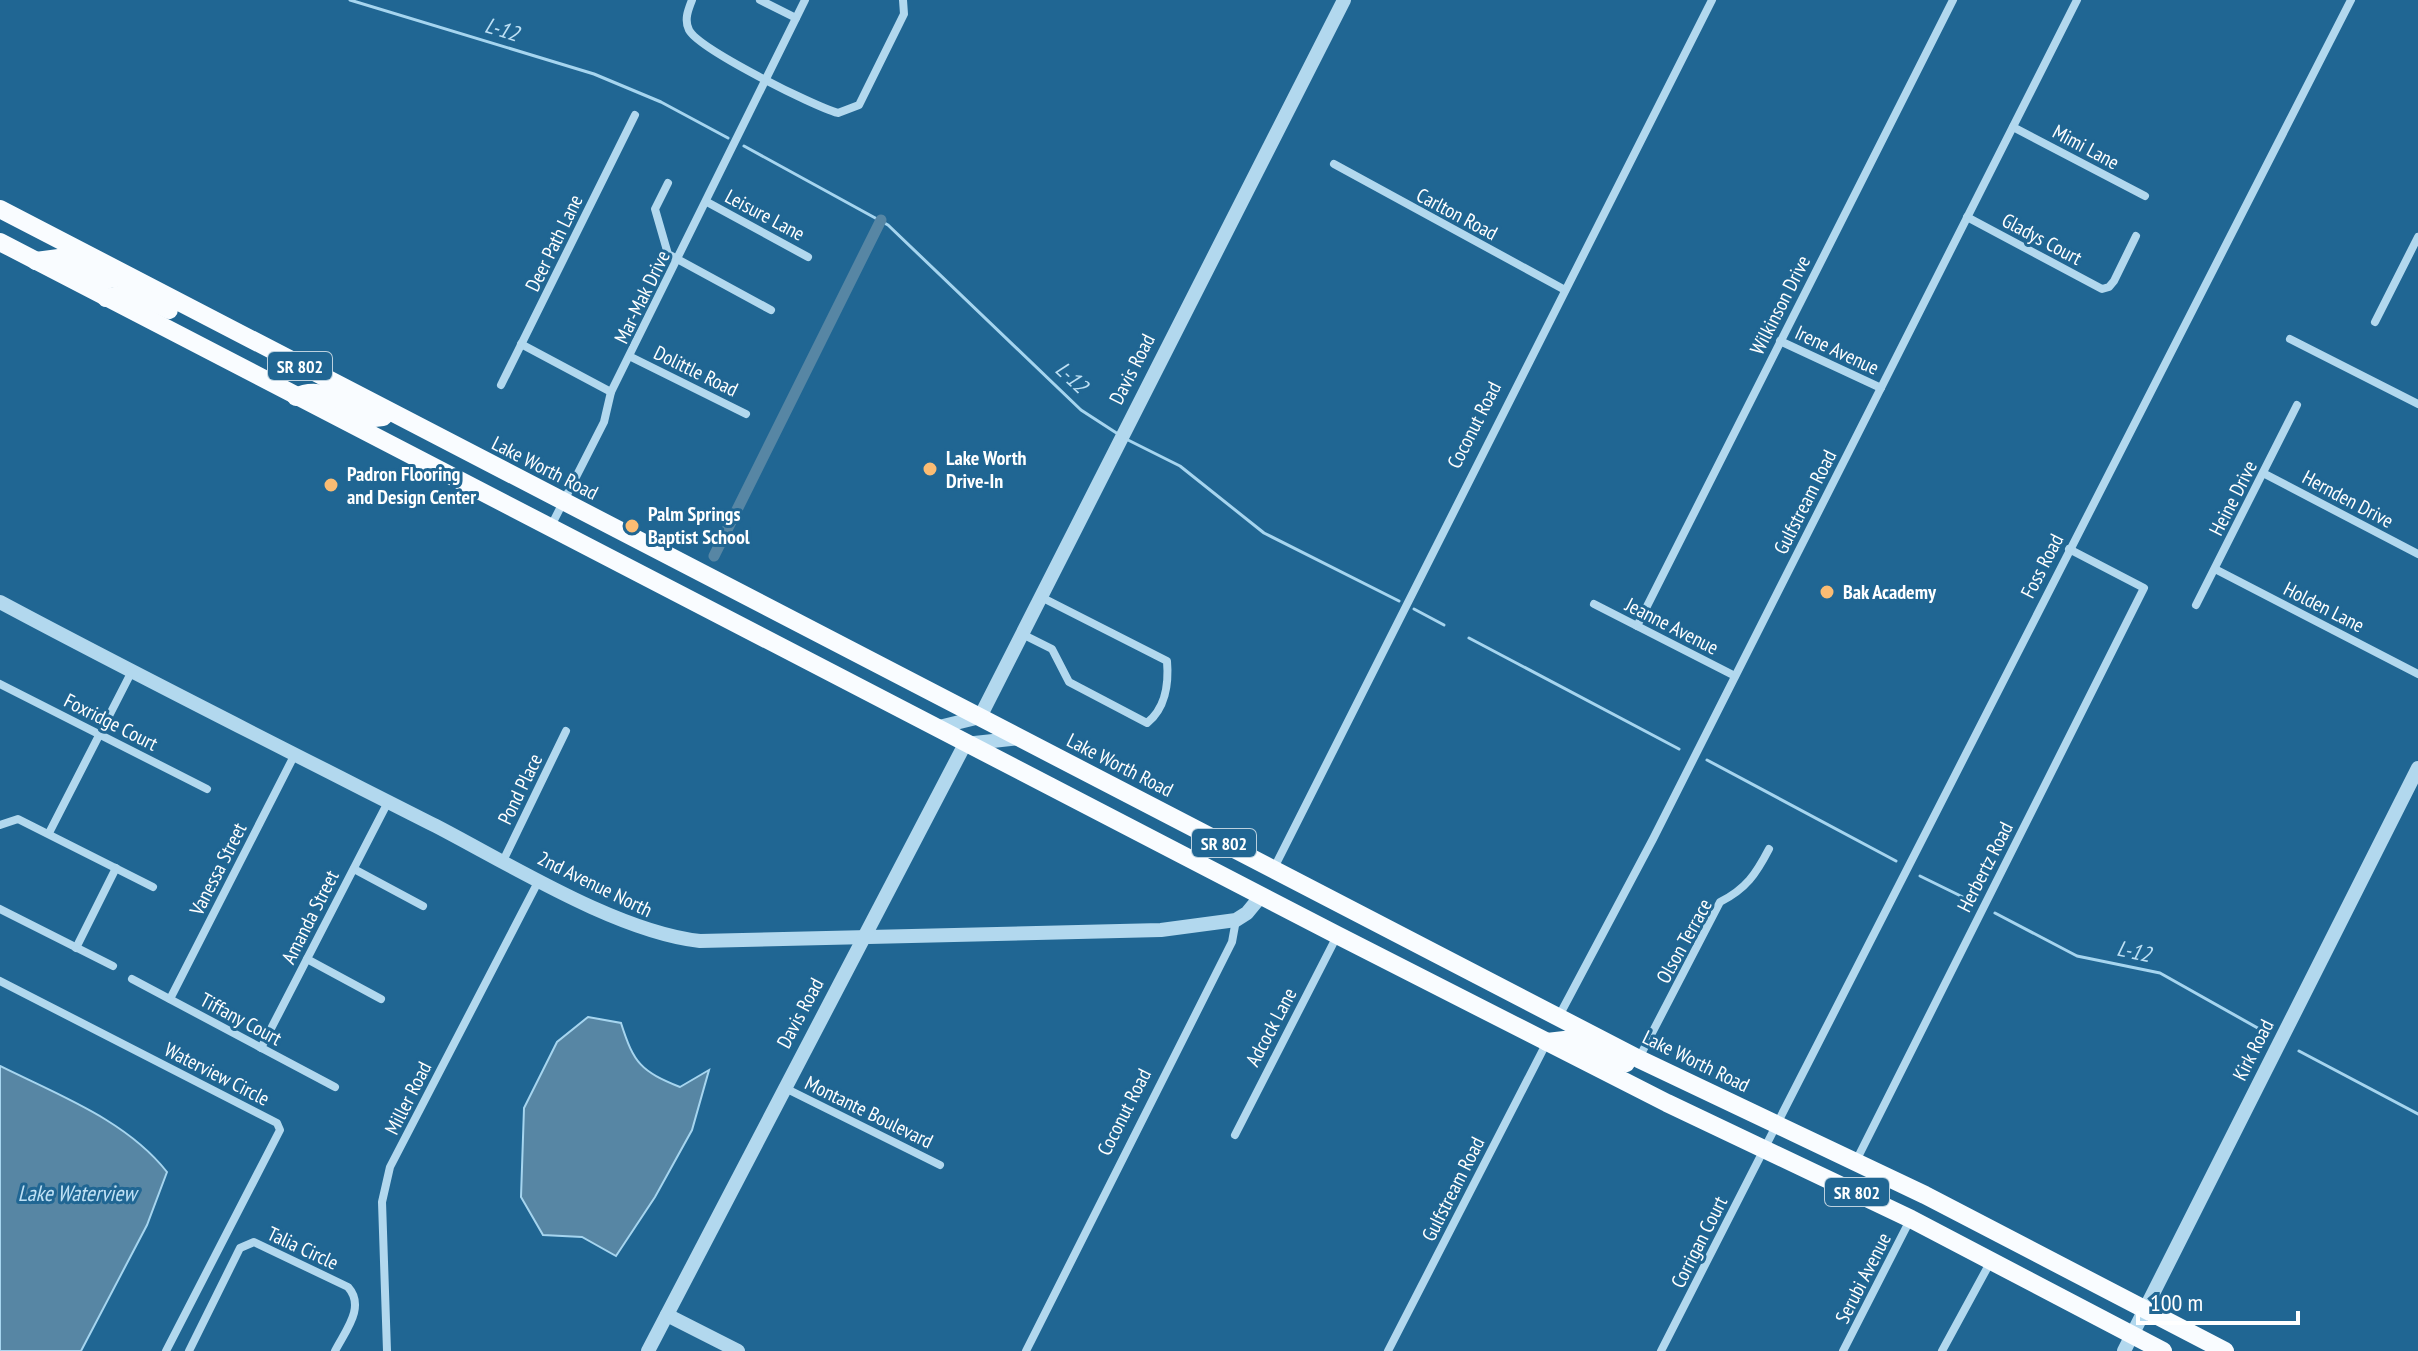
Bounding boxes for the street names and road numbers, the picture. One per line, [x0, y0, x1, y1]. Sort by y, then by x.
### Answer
street label: Mimi Lane [2048, 119, 2124, 175]
street label: Carlton Road [1412, 182, 1502, 246]
street label: Leisure Lane [721, 183, 809, 247]
street label: Deer Path Lane [519, 190, 589, 296]
street label: Gladys Court [1997, 207, 2087, 271]
street label: Mar-Mak Drive [608, 246, 676, 348]
street label: Wilkinson Drive [1744, 251, 1816, 359]
street label: Irene Avenue [1791, 319, 1883, 381]
street label: Davis Road [1103, 329, 1161, 409]
street label: Dolittle Road [650, 339, 742, 403]
road number: SR 802 [268, 352, 332, 380]
street label: Coconut Road [1441, 377, 1507, 473]
street label: Lake Worth Road [488, 430, 602, 506]
street label: Gulfstream Road [1768, 445, 1842, 559]
street label: Heine Drive [2203, 456, 2263, 540]
street label: Hernden Drive [2298, 464, 2398, 534]
street label: Foss Road [2015, 529, 2069, 603]
street label: Holden Lane [2279, 576, 2369, 638]
street label: Jeanne Avenue [1620, 591, 1723, 661]
street label: Foxridge Court [60, 687, 163, 757]
street label: Lake Worth Road [1063, 727, 1177, 803]
street label: Pond Place [492, 749, 548, 829]
street label: Herbertz Road [1951, 817, 2019, 917]
street label: Vanessa Street [183, 818, 253, 921]
road number: SR 802 [1192, 829, 1256, 857]
street label: 2nd Avenue North [533, 845, 657, 923]
street label: Amanda Street [275, 865, 345, 968]
street label: Olson Terrace [1650, 894, 1718, 988]
street label: Davis Road [771, 973, 829, 1053]
street label: Adcock Lane [1240, 983, 1302, 1071]
street label: Tiffany Court [196, 987, 287, 1052]
street label: Kirk Road [2227, 1015, 2279, 1085]
street label: Lake Worth Road [1638, 1024, 1754, 1098]
street label: Waterview Circle [160, 1036, 274, 1112]
street label: Miller Road [379, 1057, 437, 1139]
street label: Coconut Road [1091, 1064, 1157, 1160]
street label: Montante Boulevard [801, 1070, 937, 1154]
street label: Gulfstream Road [1416, 1132, 1490, 1246]
road number: SR 802 [1825, 1178, 1889, 1206]
street label: Corrigan Court [1665, 1191, 1733, 1292]
street label: Talia Circle [263, 1220, 343, 1276]
street label: Serubi Avenue [1829, 1228, 1897, 1328]

